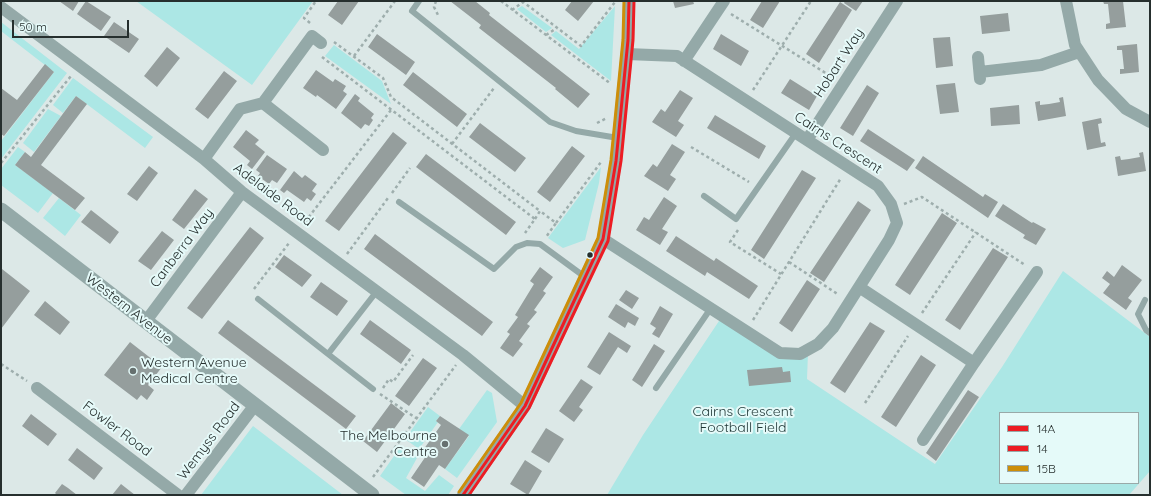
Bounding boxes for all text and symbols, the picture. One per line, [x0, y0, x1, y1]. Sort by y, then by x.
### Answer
scale bar [14, 12, 131, 38]
text: 50 m [19, 19, 47, 34]
street label: Hobart Way [810, 25, 868, 101]
street label: Cairns Crescent [791, 108, 885, 178]
street label: Adelaide Road [230, 160, 316, 230]
street label: Canberra Way [147, 205, 217, 291]
unlabelled marker [585, 250, 595, 260]
street label: Western Avenue [82, 270, 176, 348]
place label: Western Avenue Medical Centre [141, 355, 247, 388]
marker: Western Avenue Medical Centre [128, 366, 138, 376]
street label: Fowler Road [79, 398, 155, 460]
street label: Wemyss Road [174, 399, 244, 483]
park label: Cairns Crescent Football Field [692, 404, 794, 436]
legend [999, 412, 1139, 484]
text: 14A [1037, 421, 1055, 436]
place label: The Melbourne Centre [340, 428, 437, 460]
marker: The Melbourne Centre [440, 439, 450, 449]
text: 14 [1037, 441, 1048, 456]
text: 15B [1037, 461, 1056, 476]

